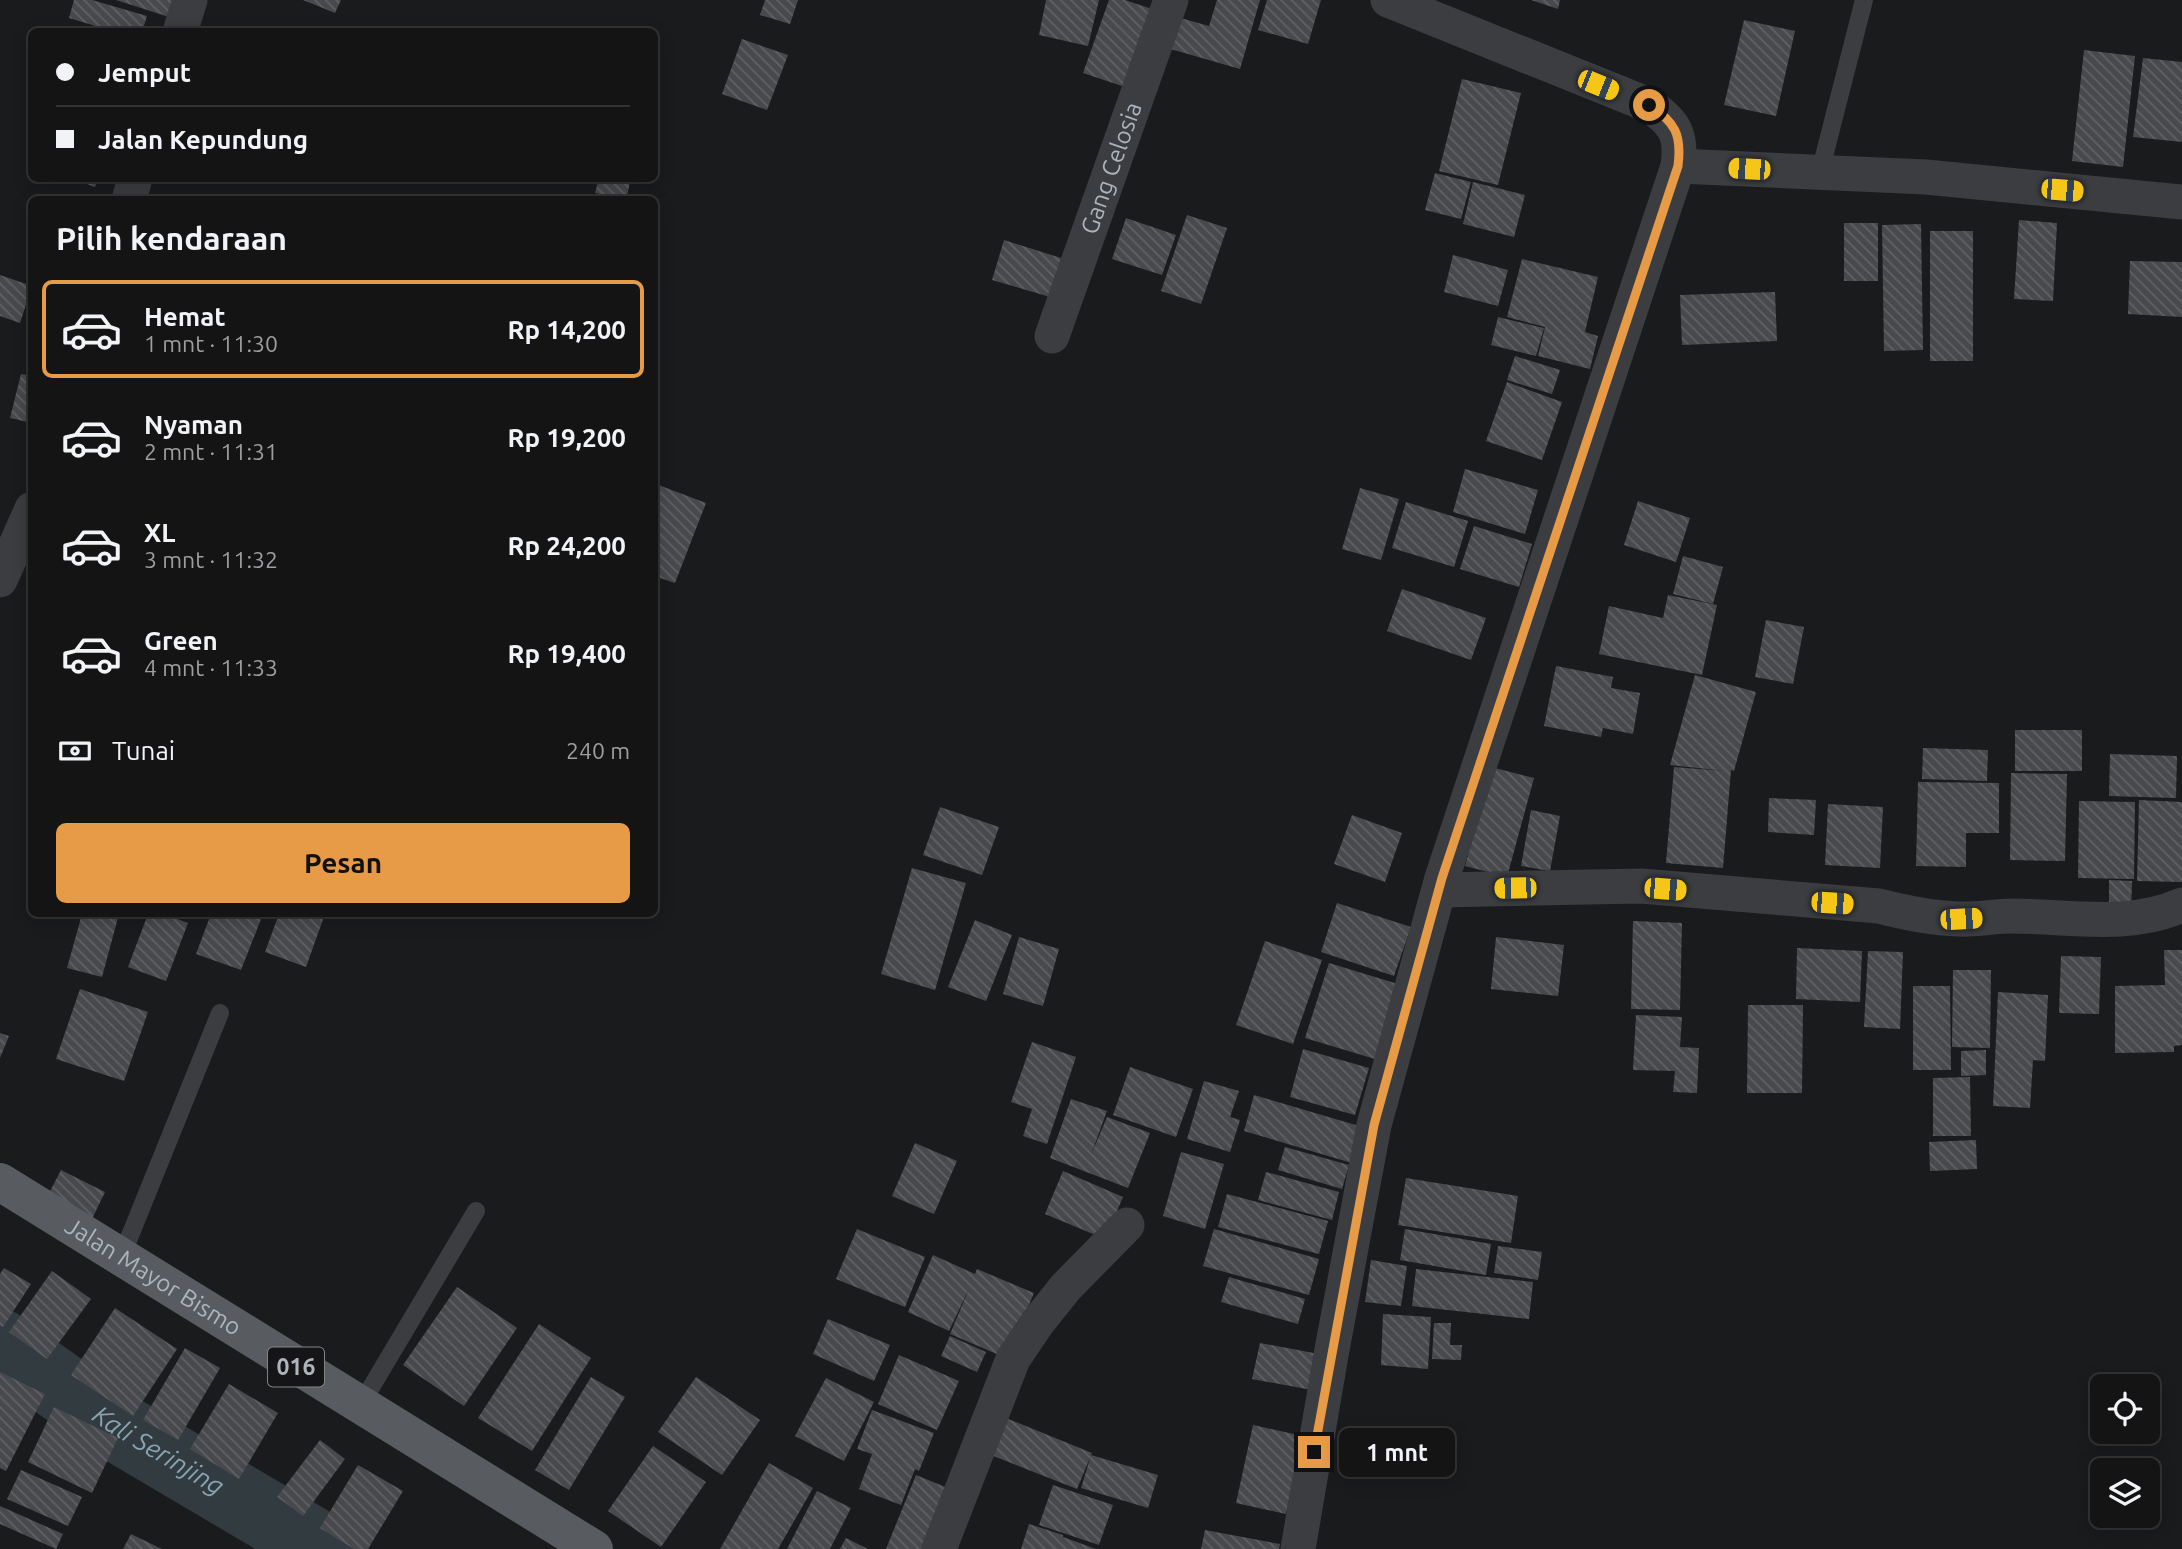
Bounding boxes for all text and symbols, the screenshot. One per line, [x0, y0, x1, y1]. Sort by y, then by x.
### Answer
text: Jemput [98, 58, 191, 87]
car [1575, 67, 1622, 103]
route start [1633, 89, 1665, 121]
street label: Gang Celosia [1075, 98, 1147, 238]
text: Jalan Kepundung [98, 125, 308, 154]
car [1728, 157, 1771, 181]
car [2041, 178, 2084, 202]
text: Pilih kendaraan [56, 220, 287, 256]
icon: car [60, 298, 123, 361]
text: Hemat [144, 302, 226, 331]
text: Rp 14,200 [507, 315, 626, 344]
text: 1 mnt · 11:30 [144, 331, 278, 356]
icon: car [60, 406, 123, 469]
text: Nyaman [144, 410, 243, 439]
text: Rp 19,200 [507, 423, 626, 452]
text: 2 mnt · 11:31 [144, 439, 278, 464]
icon: car [60, 514, 123, 577]
text: XL [144, 518, 175, 547]
text: Rp 24,200 [507, 531, 626, 560]
text: 3 mnt · 11:32 [144, 547, 278, 572]
icon: car [60, 622, 123, 685]
text: Green [144, 626, 218, 655]
text: Rp 19,400 [507, 639, 626, 668]
text: 4 mnt · 11:33 [144, 655, 278, 680]
icon: cash [56, 732, 94, 770]
text: Tunai [112, 736, 175, 765]
text: 240 m [566, 738, 630, 763]
button: Pesan [56, 823, 630, 903]
car [1494, 877, 1537, 899]
car [1644, 877, 1687, 901]
car [1811, 891, 1854, 915]
car [1940, 907, 1983, 931]
street label: Jalan Mayor Bismo [61, 1212, 246, 1341]
road number: 016 [268, 1348, 324, 1386]
map controls [2090, 1374, 2160, 1528]
button: locate [2090, 1374, 2160, 1444]
water label: Kali Serinjing [88, 1399, 229, 1501]
callout: 1 mnt [1338, 1428, 1454, 1476]
route end [1298, 1436, 1330, 1468]
text: 1 mnt [1366, 1440, 1428, 1465]
button: layers [2090, 1458, 2160, 1528]

